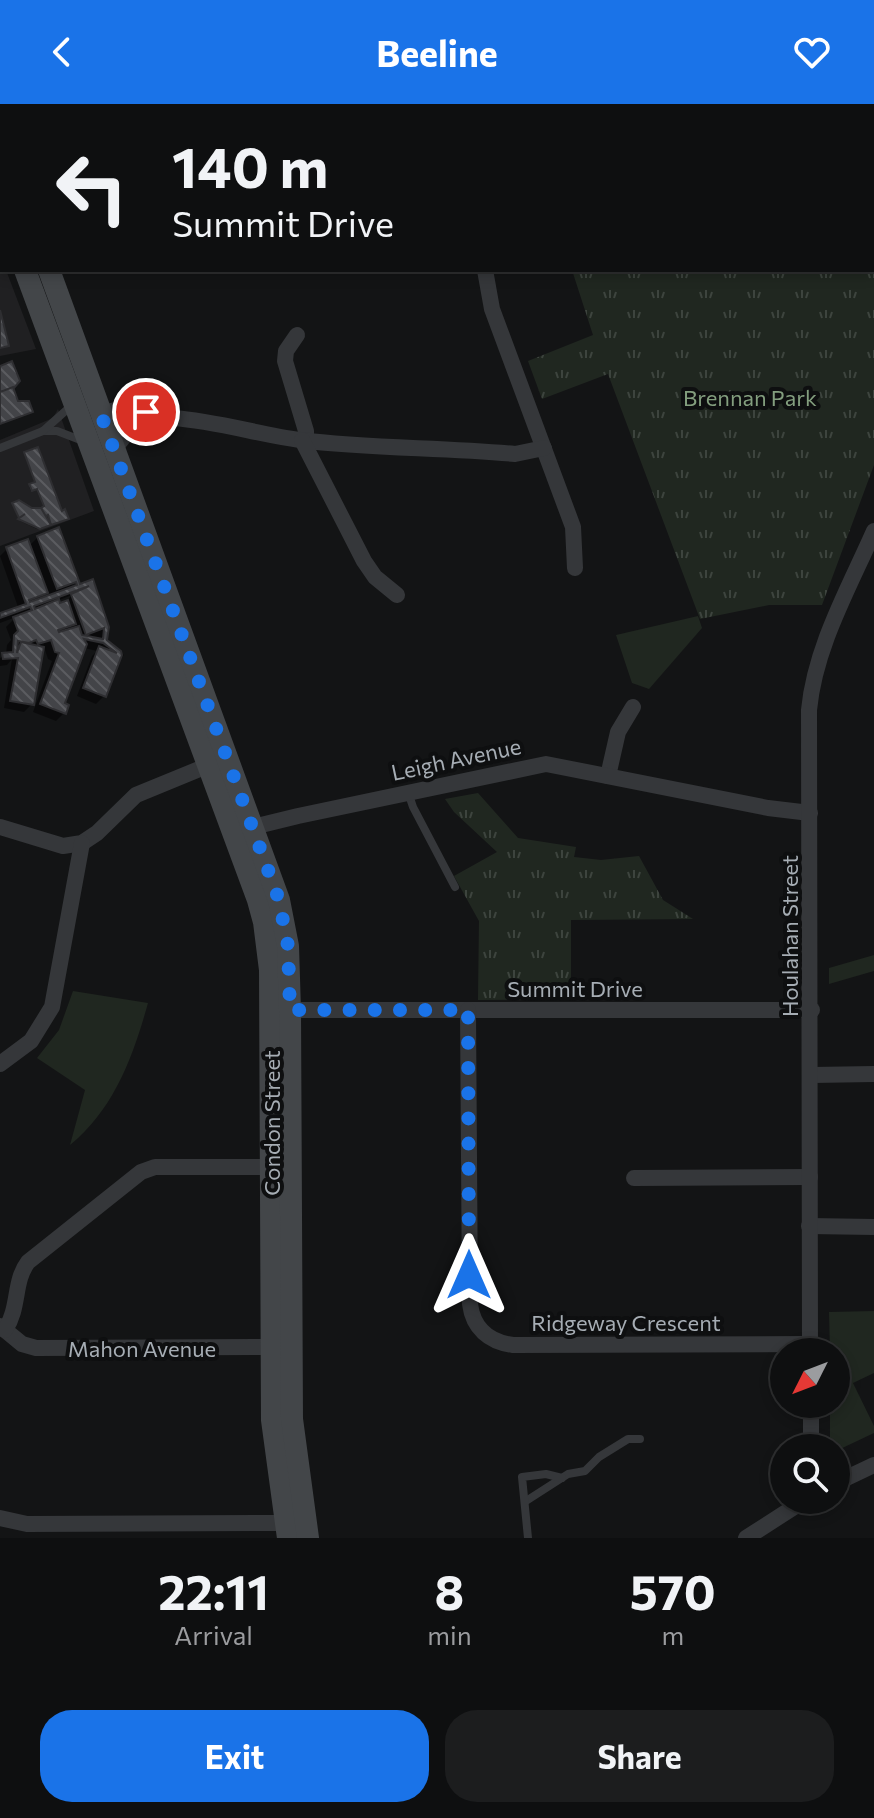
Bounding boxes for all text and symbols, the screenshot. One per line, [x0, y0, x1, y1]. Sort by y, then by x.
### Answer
icon: back [40, 30, 84, 74]
text: Beeline [376, 30, 498, 74]
icon: heart [790, 30, 834, 74]
text: 140 m [172, 131, 328, 200]
icon: left [40, 136, 144, 240]
text: Summit Drive [172, 200, 394, 244]
pin [112, 378, 180, 446]
park label: Brennan Park [683, 384, 817, 411]
icon: arrive [124, 390, 168, 434]
street label: Leigh Avenue [389, 732, 523, 786]
street label: Houlahan Street [776, 855, 803, 1017]
street label: Summit Drive [507, 975, 643, 1002]
street label: Condon Street [258, 1050, 285, 1196]
position arrow [427, 1233, 511, 1317]
street label: Ridgeway Crescent [531, 1309, 721, 1336]
street label: Mahon Avenue [68, 1335, 216, 1362]
north arrow [770, 1338, 850, 1418]
map controls [770, 1338, 850, 1514]
button: search [770, 1434, 850, 1514]
text: 22:11 [158, 1561, 269, 1620]
text: 8 [435, 1561, 464, 1620]
text: 570 [630, 1561, 716, 1620]
text: Arrival [174, 1619, 253, 1650]
text: min [427, 1619, 472, 1650]
text: m [661, 1619, 684, 1650]
button: Exit [40, 1710, 429, 1802]
button: Share [445, 1710, 834, 1802]

